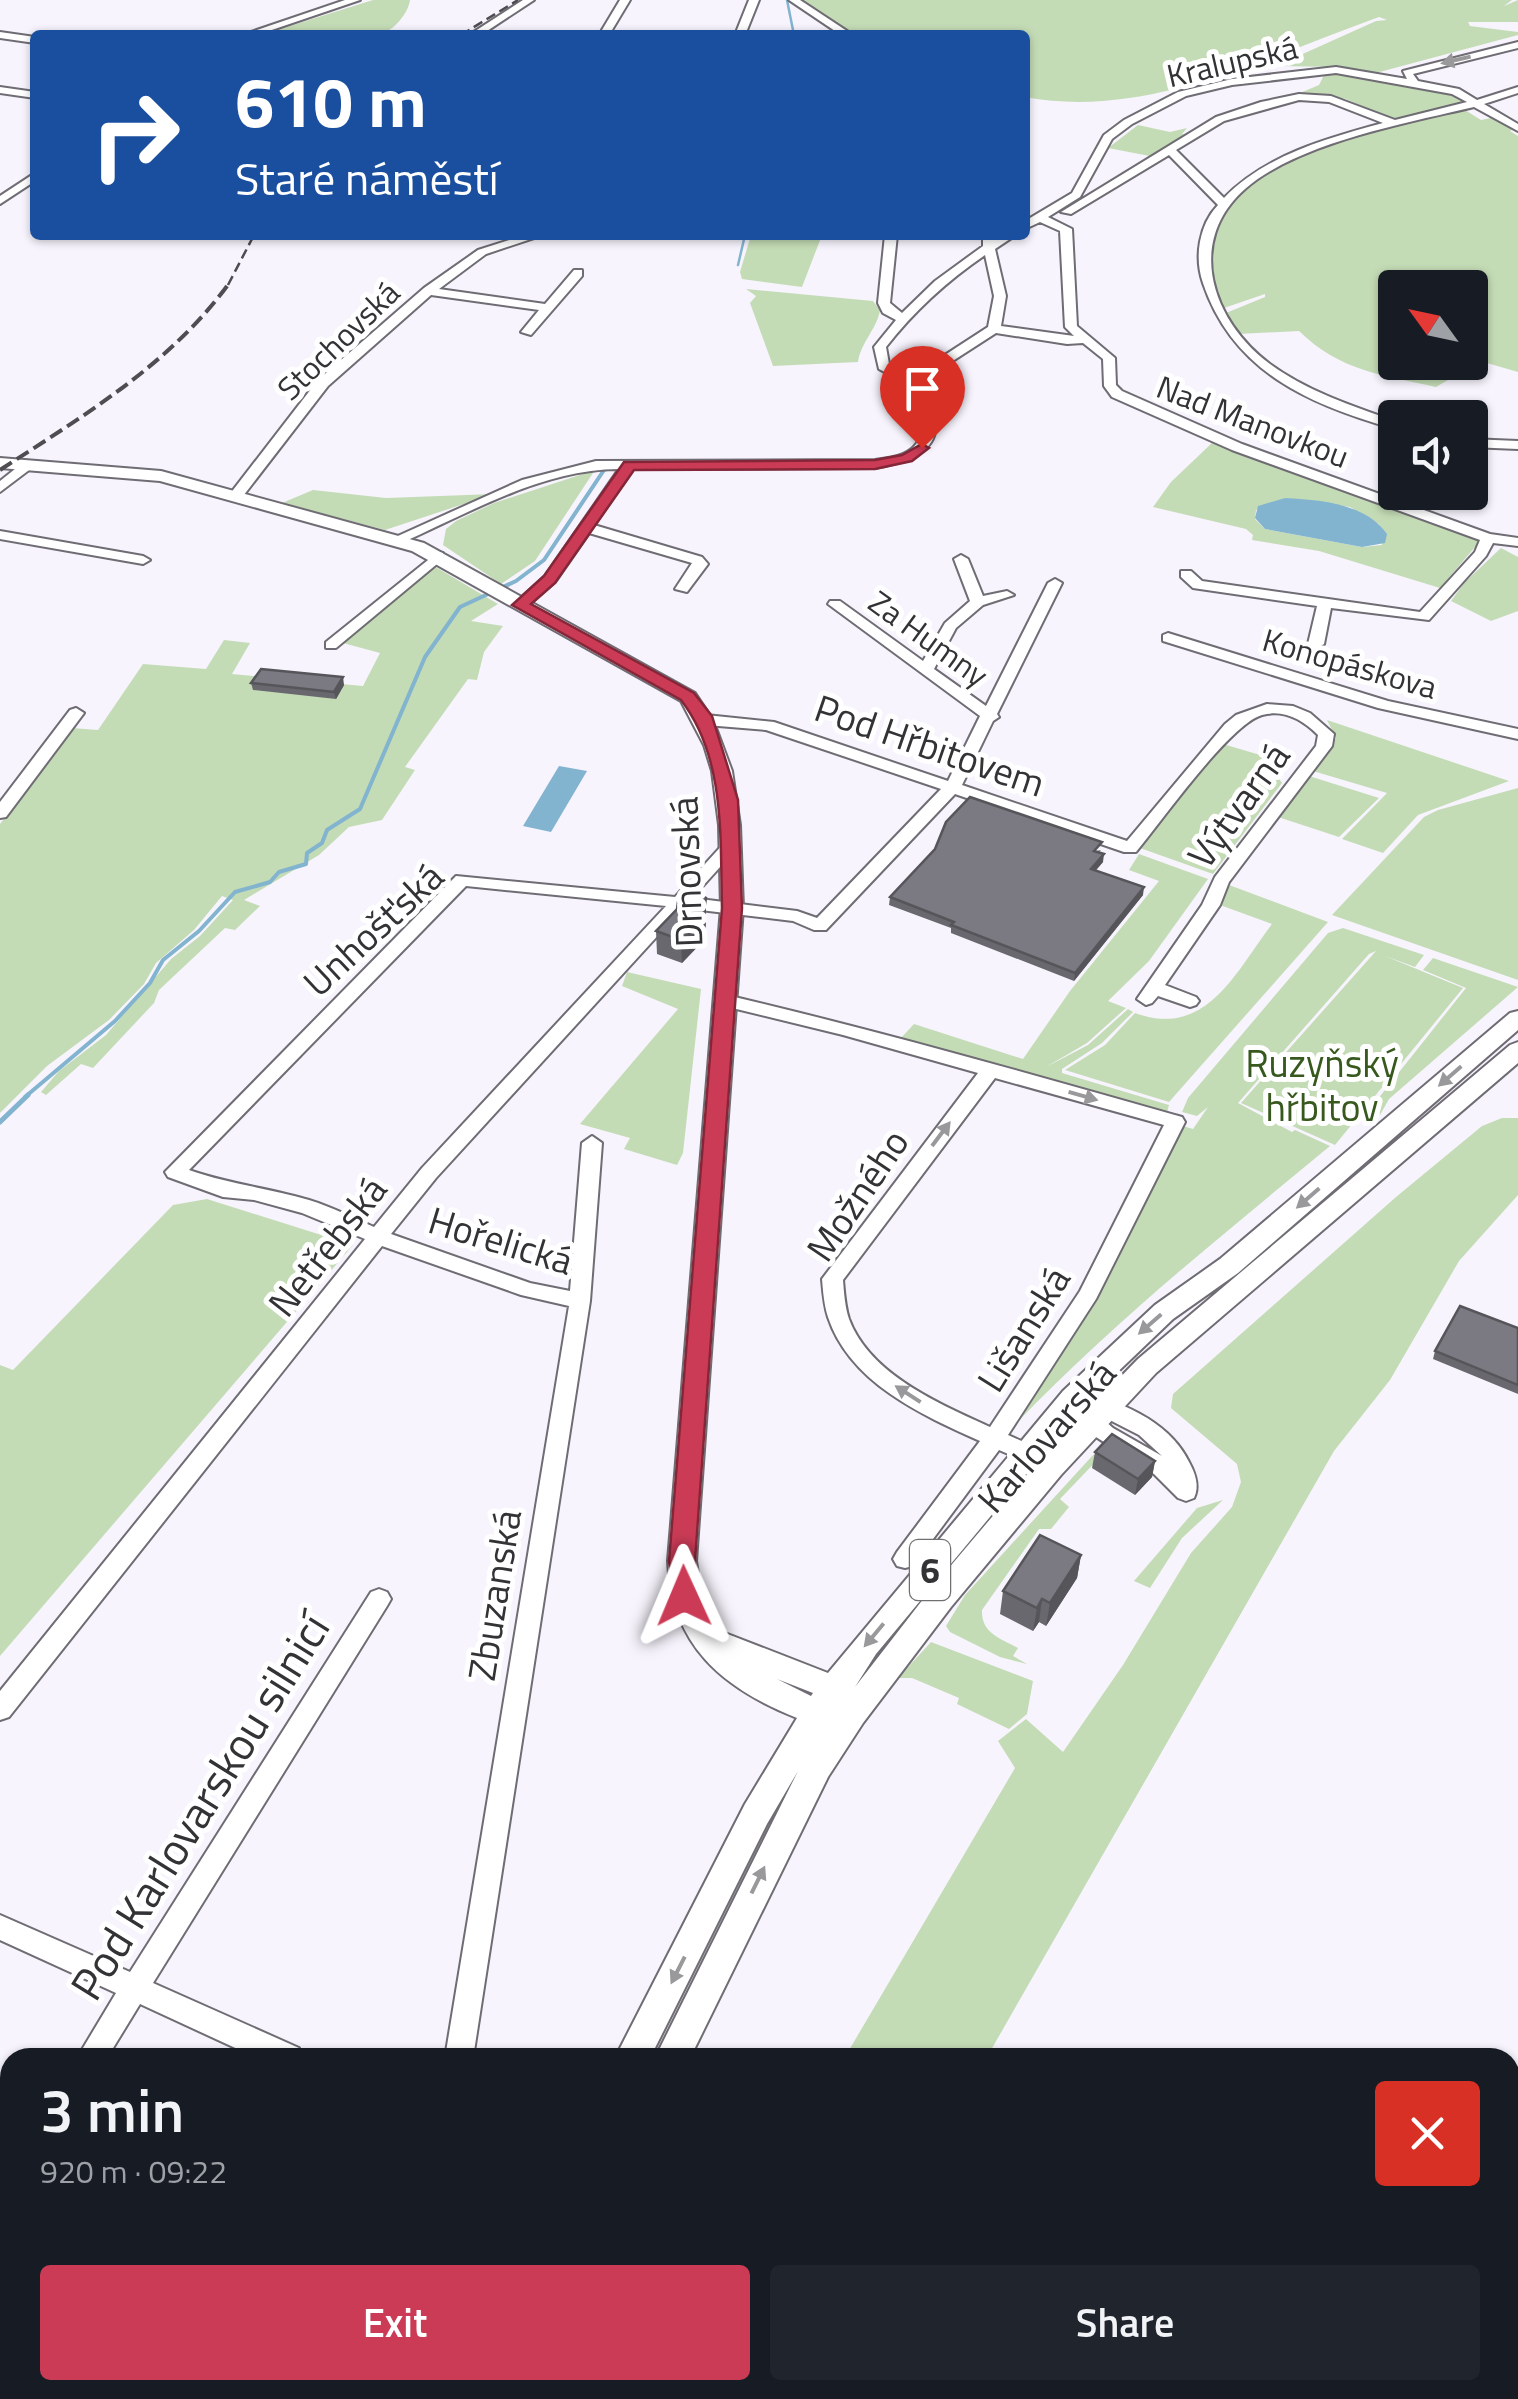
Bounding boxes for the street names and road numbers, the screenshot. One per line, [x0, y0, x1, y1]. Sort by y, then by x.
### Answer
street label: Kralupská [1162, 23, 1302, 99]
street label: Stochovská [266, 269, 410, 411]
street label: Nad Manovkou [1150, 362, 1356, 480]
street label: Za Humny [859, 578, 999, 698]
street label: Konopáskova [1257, 615, 1443, 711]
street label: Pod Hřbitovem [807, 679, 1053, 811]
street label: Výtvarná [1172, 730, 1304, 880]
street label: Drnovská [654, 796, 718, 948]
street label: Unhošťská [290, 848, 456, 1010]
street label: Možného [791, 1117, 923, 1273]
street label: Netřebská [253, 1163, 401, 1329]
street label: Hořelická [422, 1191, 580, 1289]
street label: Lišanská [962, 1255, 1084, 1403]
street label: Karlovarská [963, 1346, 1129, 1526]
street label: Zbuzanská [452, 1505, 536, 1685]
road number: 6 [910, 1540, 950, 1600]
street label: Pod Karlovarskou silnicí [52, 1597, 347, 2013]

